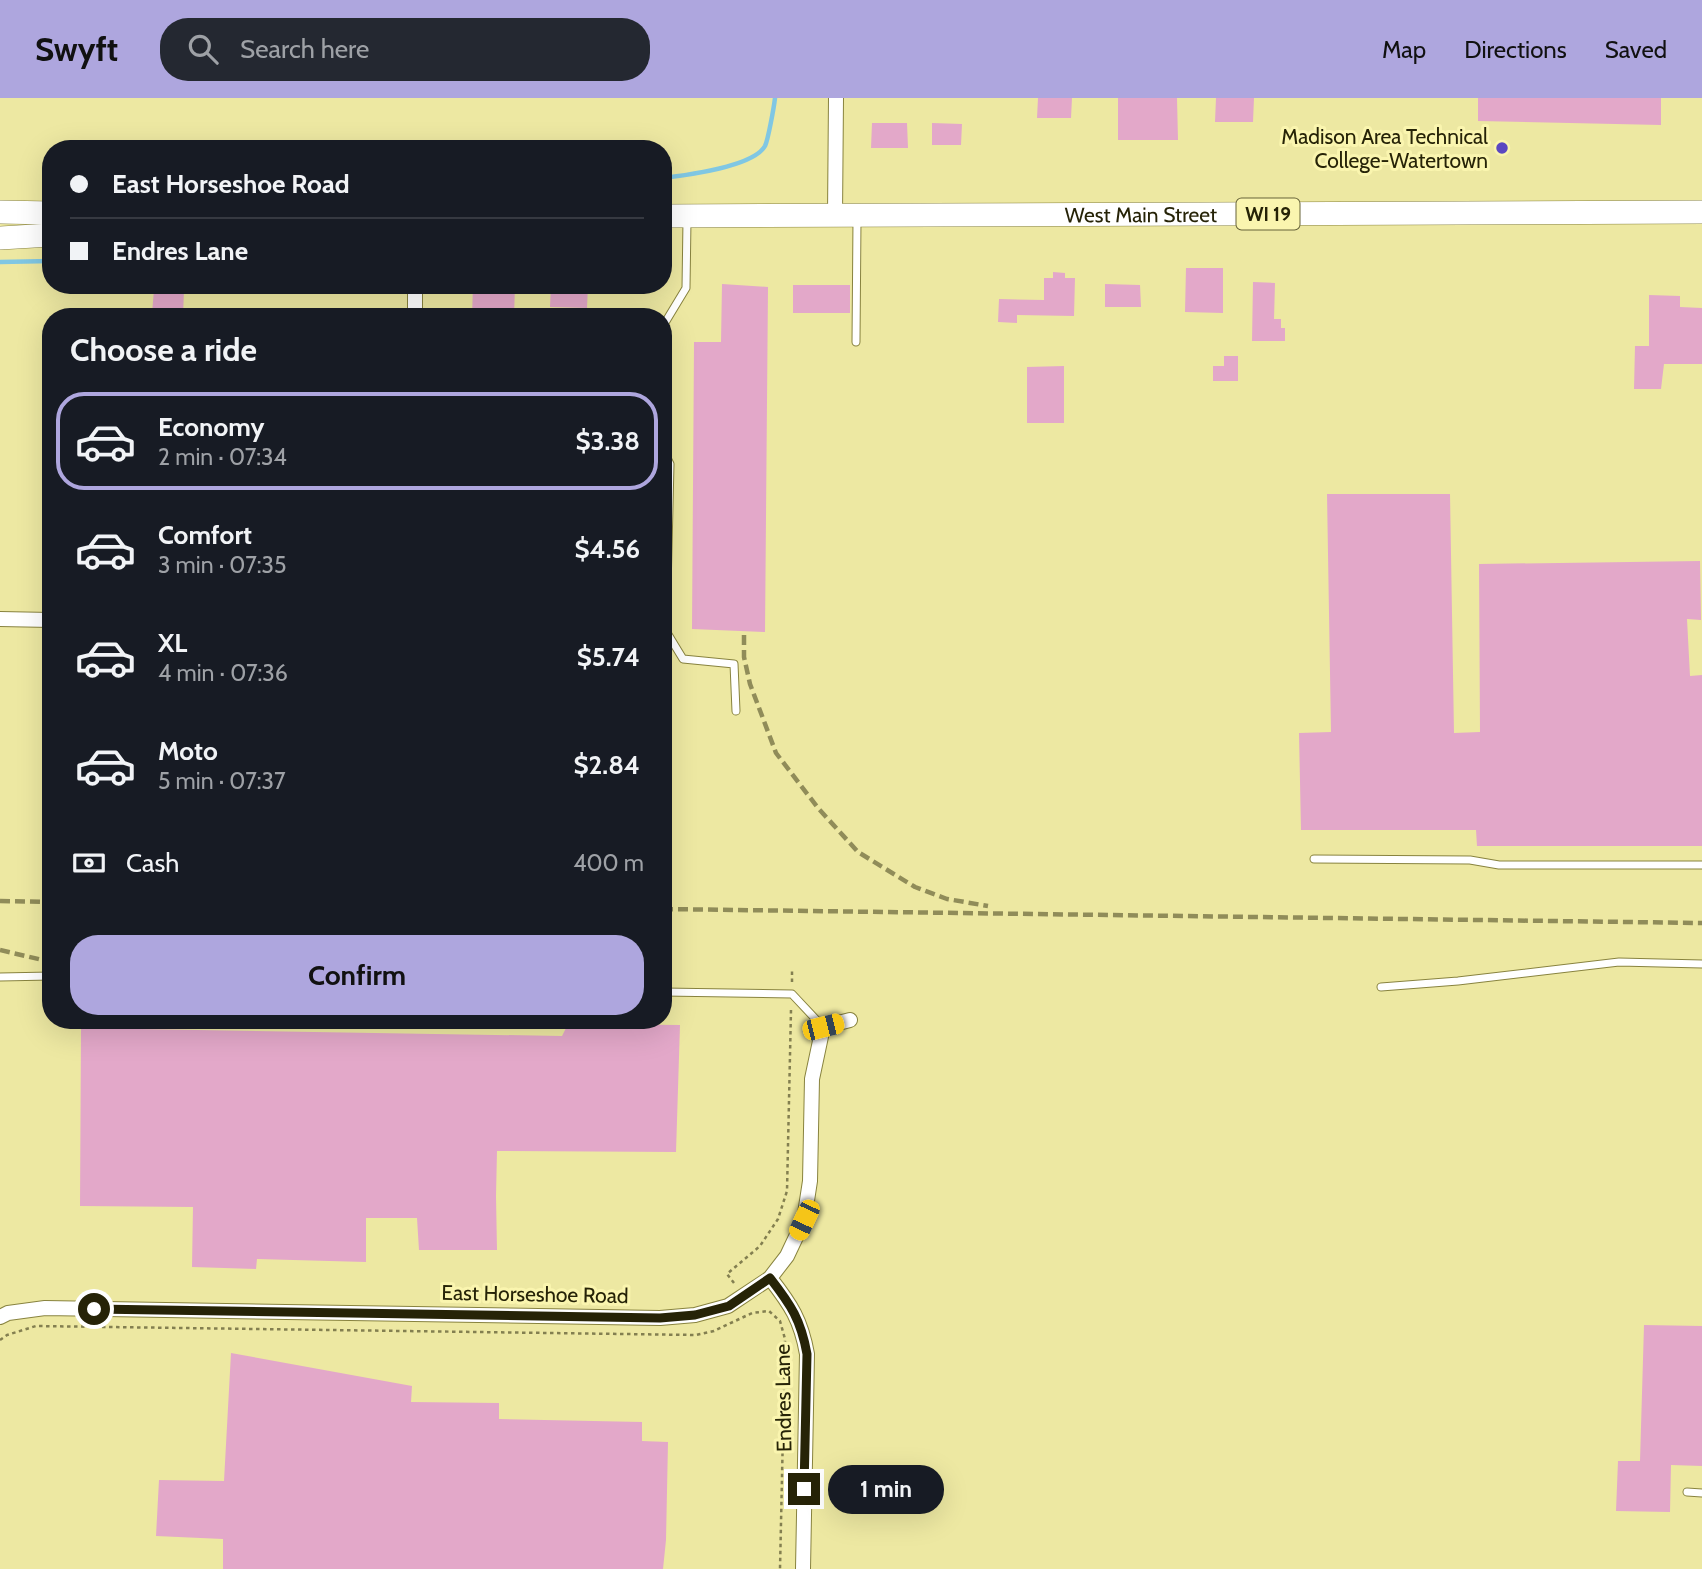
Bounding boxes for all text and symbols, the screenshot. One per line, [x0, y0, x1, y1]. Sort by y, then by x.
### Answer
search box [160, 18, 650, 81]
text: Swyft [35, 29, 118, 69]
icon: search [184, 30, 222, 68]
text: Search here [240, 33, 369, 65]
text: Map [1382, 35, 1426, 64]
text: Directions [1464, 35, 1567, 64]
text: Saved [1605, 35, 1667, 64]
place label: Madison Area Technical College-Watertown [1281, 124, 1488, 173]
marker: Madison Area Technical College-Watertown [1494, 140, 1510, 156]
text: East Horseshoe Road [112, 168, 350, 200]
road number: WI 19 [1236, 198, 1300, 230]
street label: West Main Street [1065, 201, 1217, 227]
text: Endres Lane [112, 235, 248, 267]
text: Choose a ride [70, 330, 257, 369]
icon: car [74, 410, 137, 473]
text: Economy [158, 411, 264, 443]
text: $3.38 [575, 425, 640, 457]
text: 2 min · 07:34 [158, 443, 287, 471]
icon: car [74, 518, 137, 581]
text: Comfort [158, 519, 252, 551]
text: $4.56 [574, 533, 640, 565]
text: 3 min · 07:35 [158, 551, 286, 579]
icon: car [74, 626, 137, 689]
text: XL [158, 627, 187, 659]
text: $5.74 [577, 641, 640, 673]
text: 4 min · 07:36 [158, 659, 288, 687]
icon: car [74, 734, 137, 797]
text: Moto [158, 735, 218, 767]
text: $2.84 [574, 749, 640, 781]
text: 5 min · 07:37 [158, 767, 286, 795]
icon: cash [70, 844, 108, 882]
text: Cash [126, 847, 179, 879]
text: 400 m [573, 849, 644, 877]
button: Confirm [70, 935, 644, 1015]
car [801, 1012, 846, 1042]
car [786, 1197, 823, 1243]
street label: East Horseshoe Road [441, 1280, 629, 1308]
route start [78, 1293, 110, 1325]
street label: Endres Lane [770, 1343, 796, 1452]
callout: 1 min [828, 1464, 944, 1514]
route end [788, 1473, 820, 1505]
text: 1 min [860, 1475, 912, 1503]

